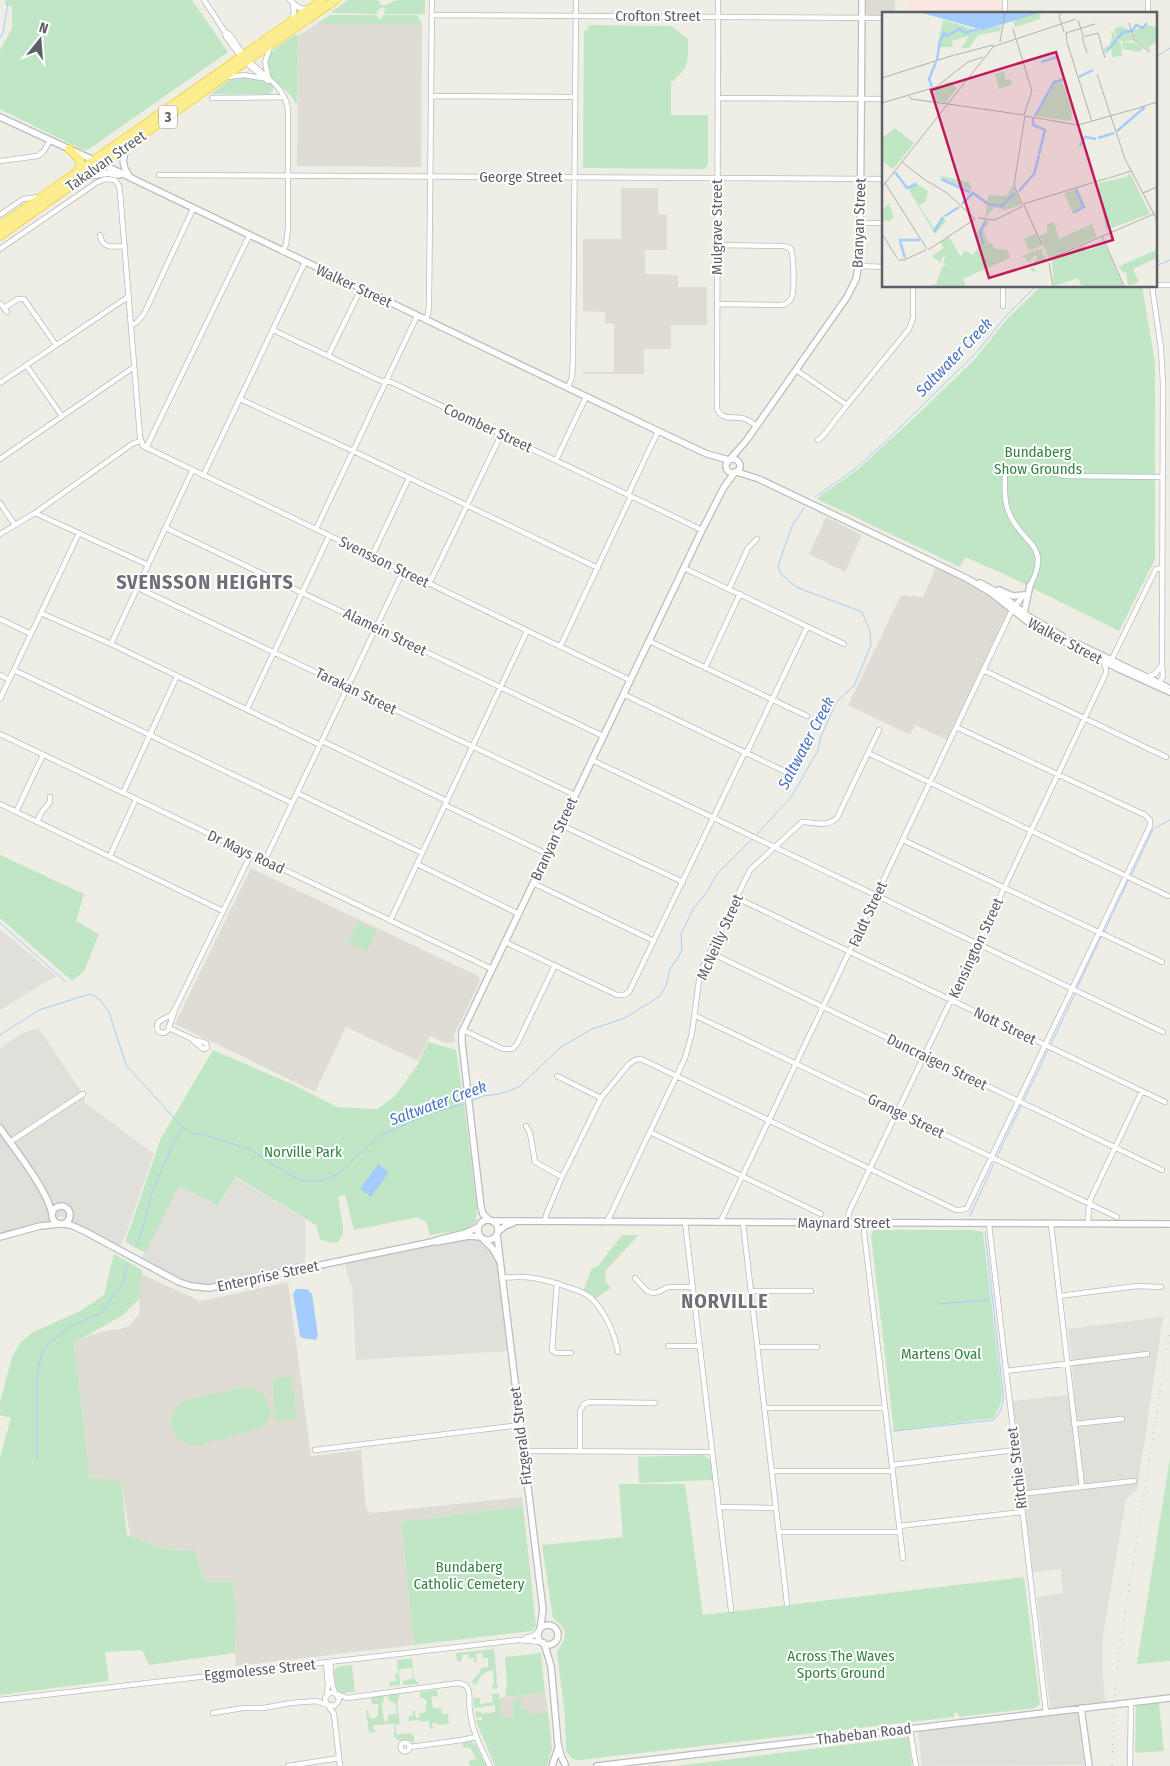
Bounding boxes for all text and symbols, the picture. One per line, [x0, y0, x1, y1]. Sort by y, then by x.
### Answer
street label: Crofton Street [615, 7, 701, 25]
inset map [882, 12, 1158, 288]
north arrow [15, 15, 65, 65]
text: N [37, 19, 50, 37]
road number: 3 [159, 105, 177, 128]
street label: Takalvan Street [63, 127, 150, 195]
street label: George Street [479, 168, 563, 186]
street label: Branyan Street [848, 177, 870, 268]
street label: Mulgrave Street [708, 179, 726, 275]
street label: Walker Street [313, 261, 395, 311]
water label: Saltwater Creek [911, 314, 996, 401]
street label: Coomber Street [441, 400, 535, 456]
park label: Bundaberg Show Grounds [994, 443, 1082, 478]
street label: Svensson Street [336, 532, 432, 592]
district label: SVENSSON HEIGHTS [116, 570, 294, 594]
street label: Alamein Street [341, 604, 430, 660]
street label: Walker Street [1025, 614, 1105, 668]
street label: Tarakan Street [312, 664, 400, 718]
water label: Saltwater Creek [773, 693, 838, 793]
street label: Branyan Street [527, 794, 581, 884]
street label: Dr Mays Road [205, 826, 287, 878]
street label: Faldt Street [845, 878, 891, 950]
street label: McNeilly Street [693, 891, 747, 983]
street label: Kensington Street [945, 895, 1007, 1001]
street label: Nott Street [971, 1003, 1039, 1049]
street label: Duncraigen Street [884, 1030, 990, 1094]
water label: Saltwater Creek [386, 1077, 489, 1130]
street label: Grange Street [865, 1090, 947, 1142]
park label: Norville Park [264, 1143, 342, 1161]
street label: Maynard Street [797, 1214, 891, 1232]
street label: Enterprise Street [216, 1256, 320, 1296]
district label: NORVILLE [681, 1289, 769, 1313]
park label: Martens Oval [901, 1345, 981, 1363]
street label: Fitzgerald Street [506, 1386, 536, 1486]
street label: Ritchie Street [1003, 1426, 1031, 1510]
park label: Bundaberg Catholic Cemetery [414, 1558, 525, 1593]
park label: Across The Waves Sports Ground [787, 1647, 895, 1682]
street label: Eggmolesse Street [203, 1655, 317, 1685]
street label: Thabeban Road [816, 1719, 912, 1749]

